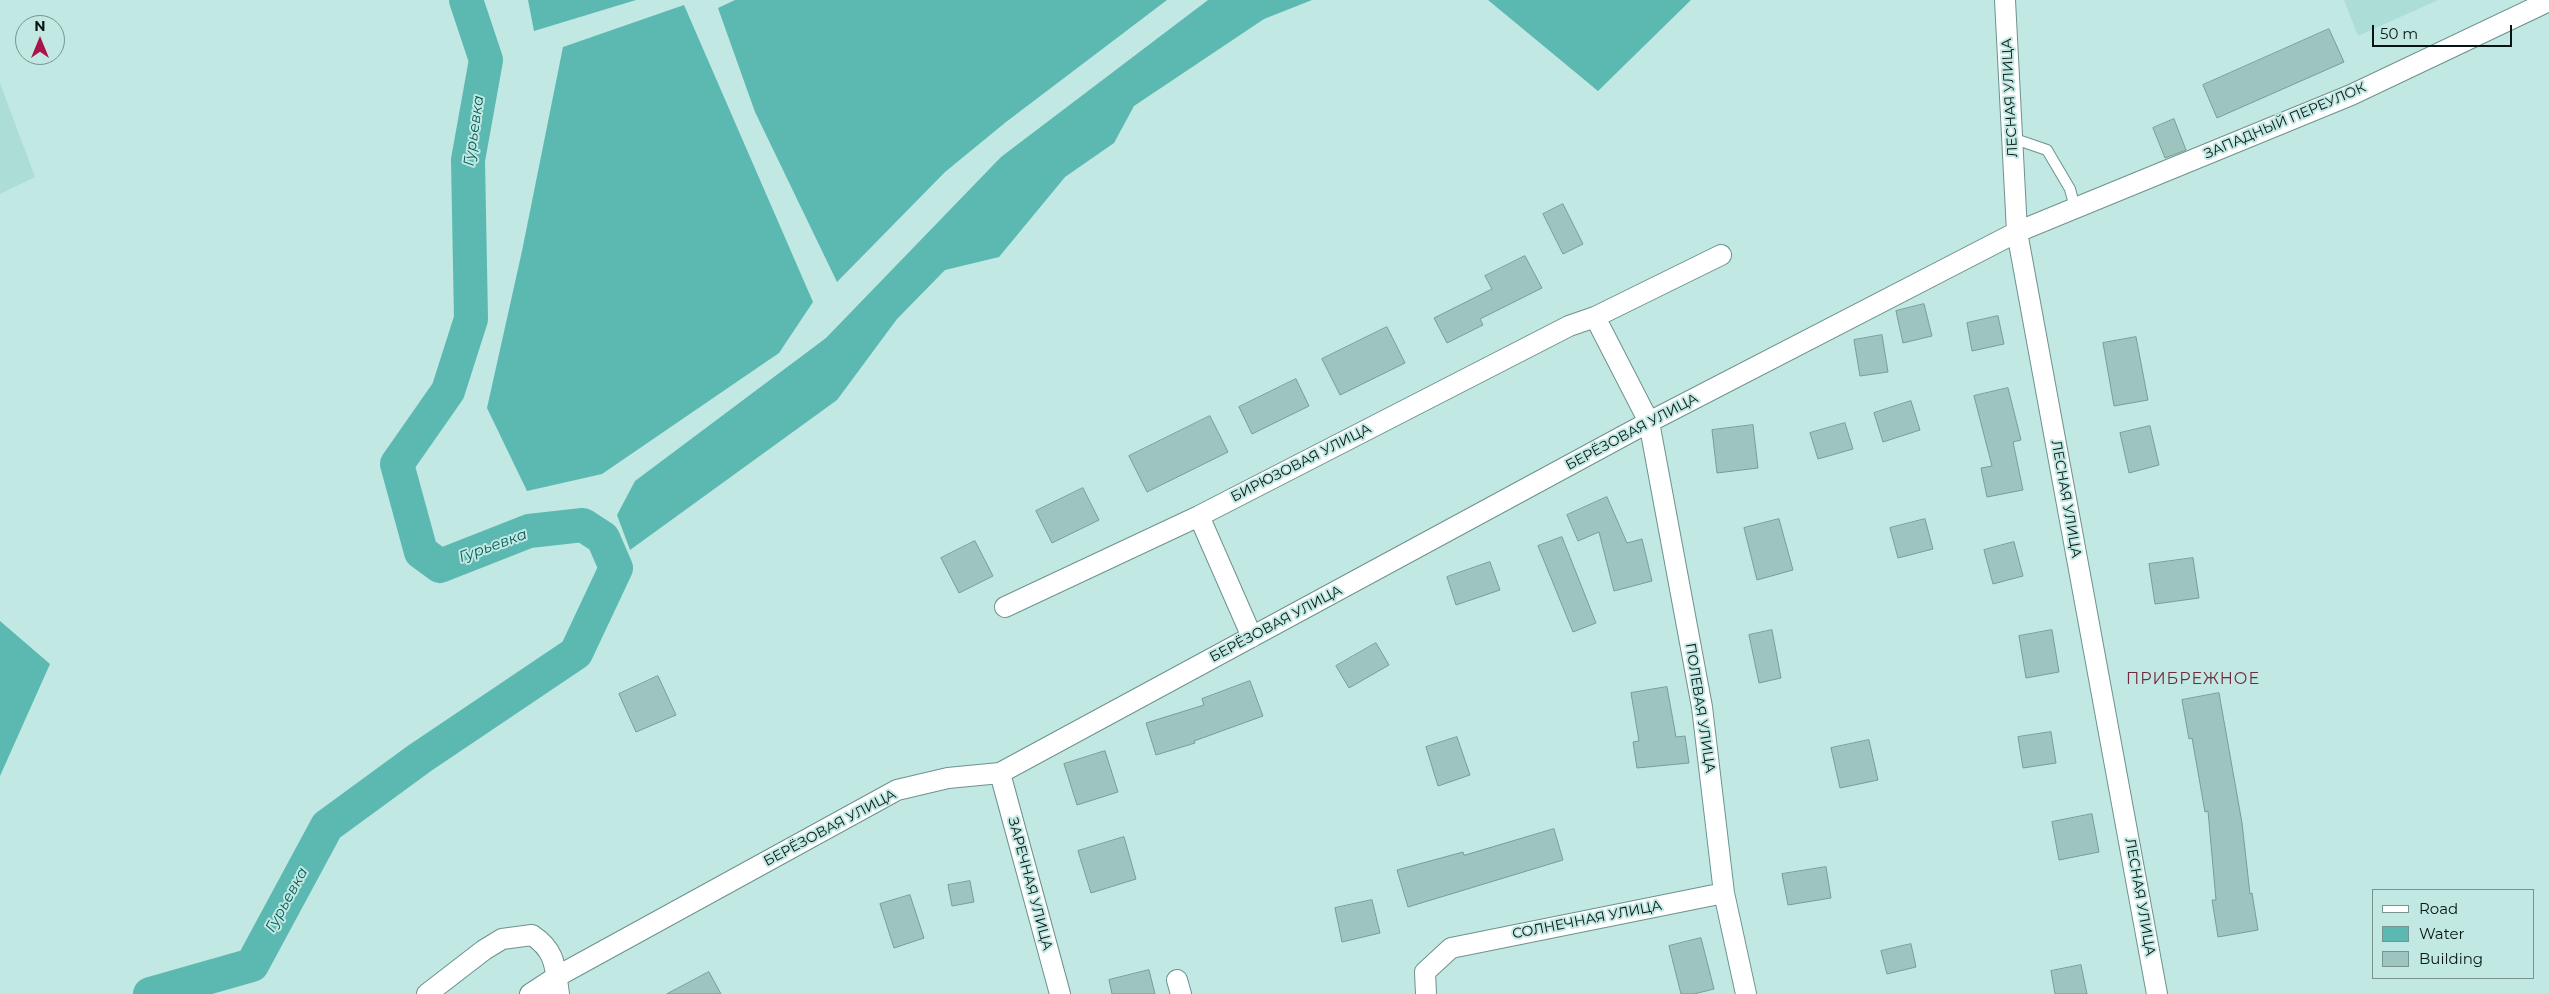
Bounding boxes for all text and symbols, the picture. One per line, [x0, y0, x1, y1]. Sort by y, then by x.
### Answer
north arrow [15, 15, 65, 65]
scale bar [2374, 15, 2514, 47]
text: N [34, 17, 46, 35]
text: 50 m [2380, 24, 2418, 43]
street label: ЛЕСНАЯ УЛИЦА [1998, 38, 2022, 158]
street label: ЗАПАДНЫЙ ПЕРЕУЛОК [2202, 79, 2368, 163]
water label: Гурьевка [460, 94, 488, 168]
street label: БЕРЁЗОВАЯ УЛИЦА [1563, 390, 1701, 474]
street label: БИРЮЗОВАЯ УЛИЦА [1228, 420, 1374, 506]
street label: ЛЕСНАЯ УЛИЦА [2047, 439, 2085, 559]
water label: Гурьевка [456, 525, 530, 567]
street label: БЕРЁЗОВАЯ УЛИЦА [1207, 582, 1345, 666]
street label: ПОЛЕВАЯ УЛИЦА [1681, 642, 1719, 774]
district label: ПРИБРЕЖНОЕ [2125, 669, 2261, 689]
street label: БЕРЁЗОВАЯ УЛИЦА [761, 786, 899, 870]
street label: ЗАРЕЧНАЯ УЛИЦА [1004, 816, 1056, 952]
street label: ЛЕСНАЯ УЛИЦА [2121, 837, 2159, 957]
water label: Гурьевка [262, 865, 312, 935]
legend [2372, 889, 2534, 979]
street label: СОЛНЕЧНАЯ УЛИЦА [1511, 897, 1663, 943]
text: Road [2419, 899, 2458, 918]
text: Water [2419, 924, 2465, 943]
text: Building [2419, 949, 2483, 968]

